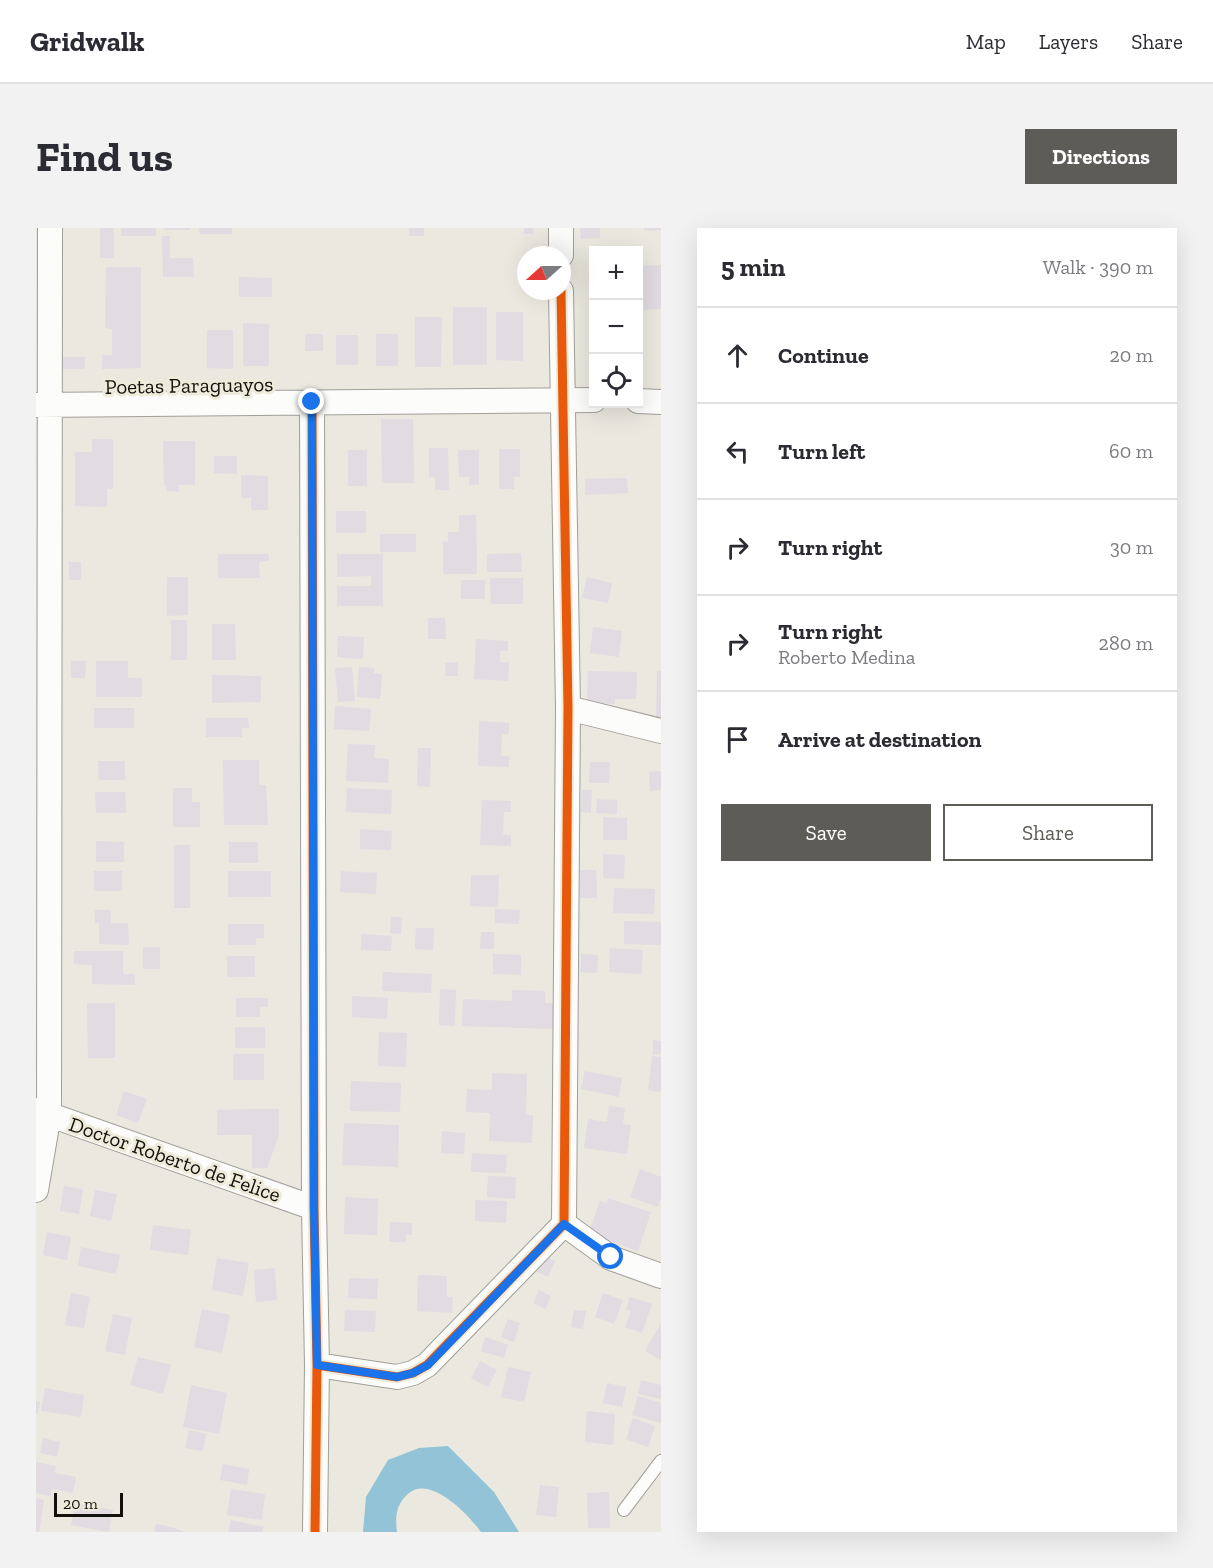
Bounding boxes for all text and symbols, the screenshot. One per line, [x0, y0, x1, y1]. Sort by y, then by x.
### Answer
text: Gridwalk [30, 25, 144, 58]
text: Map [966, 29, 1006, 54]
text: Layers [1039, 29, 1098, 54]
text: Share [1131, 29, 1183, 54]
button: Directions [1025, 129, 1177, 184]
text: Find us [36, 131, 173, 182]
north arrow [517, 246, 571, 300]
map controls [589, 246, 643, 408]
button: + [589, 246, 643, 300]
text: 5 min [721, 251, 785, 283]
text: Walk · 390 m [1043, 255, 1153, 279]
button: − [589, 300, 643, 354]
icon: ahead [721, 339, 754, 372]
text: Continue [778, 342, 869, 369]
text: 20 m [1109, 343, 1153, 367]
button: locate [589, 354, 643, 408]
street label: Poetas Paraguayos [104, 371, 274, 399]
route end [298, 388, 324, 414]
icon: left [721, 435, 754, 468]
text: Turn left [778, 438, 865, 465]
text: 60 m [1109, 439, 1153, 463]
icon: right [721, 531, 754, 564]
text: Turn right [778, 534, 882, 561]
text: 30 m [1110, 535, 1153, 559]
text: Turn right [778, 618, 882, 645]
icon: right [721, 627, 754, 660]
text: 280 m [1099, 631, 1153, 655]
text: Roberto Medina [778, 645, 915, 669]
icon: arrive [721, 723, 754, 756]
text: Arrive at destination [778, 726, 981, 753]
button: Save [721, 804, 931, 861]
button: Share [943, 804, 1153, 861]
street label: Doctor Roberto de Felice [66, 1111, 284, 1207]
route start [597, 1243, 623, 1269]
scale bar [54, 1490, 123, 1518]
text: 20 m [63, 1494, 98, 1513]

